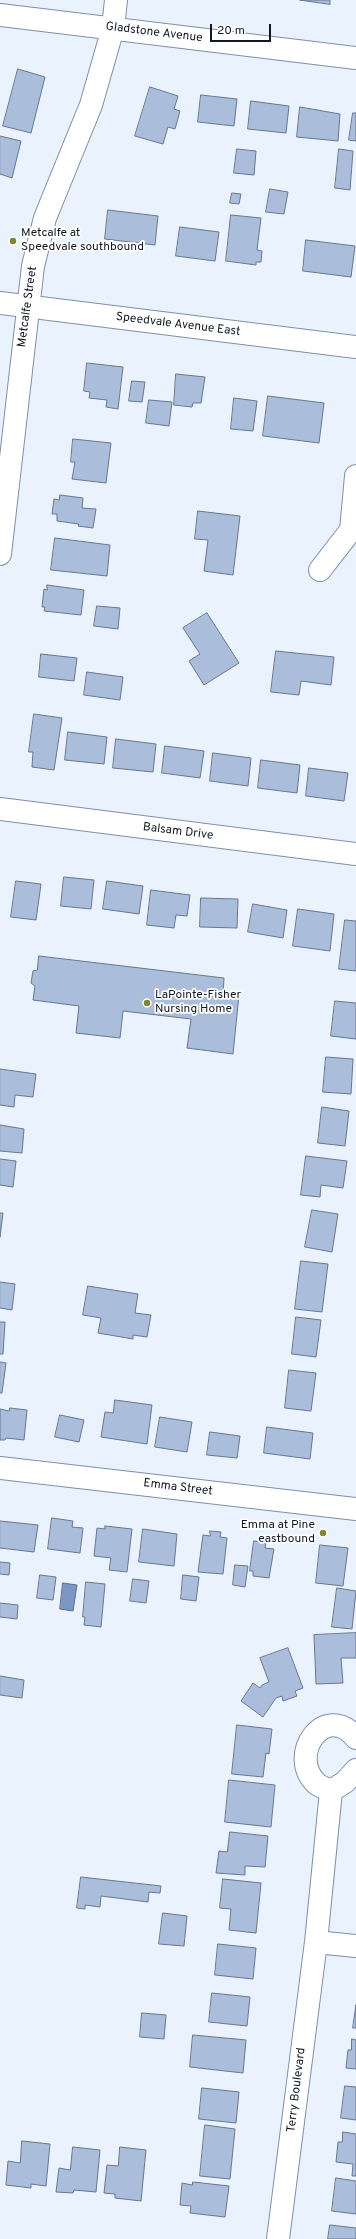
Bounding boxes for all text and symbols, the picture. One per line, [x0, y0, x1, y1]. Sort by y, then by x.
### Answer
scale bar [212, 16, 273, 42]
street label: Gladstone Avenue [105, 20, 203, 46]
text: 20 m [217, 23, 245, 39]
place label: Metcalfe at Speedvale southbound [21, 227, 144, 255]
marker: Metcalfe at Speedvale southbound [8, 236, 18, 246]
street label: Metcalfe Street [15, 266, 41, 348]
street label: Speedvale Avenue East [115, 310, 241, 340]
street label: Balsam Drive [142, 821, 214, 843]
place label: LaPointe-Fisher Nursing Home [155, 989, 241, 1017]
marker: LaPointe-Fisher Nursing Home [142, 998, 152, 1008]
street label: Emma Street [142, 1477, 214, 1499]
place label: Emma at Pine eastbound [241, 1519, 315, 1547]
marker: Emma at Pine eastbound [318, 1528, 328, 1538]
street label: Terry Boulevard [285, 2047, 309, 2133]

